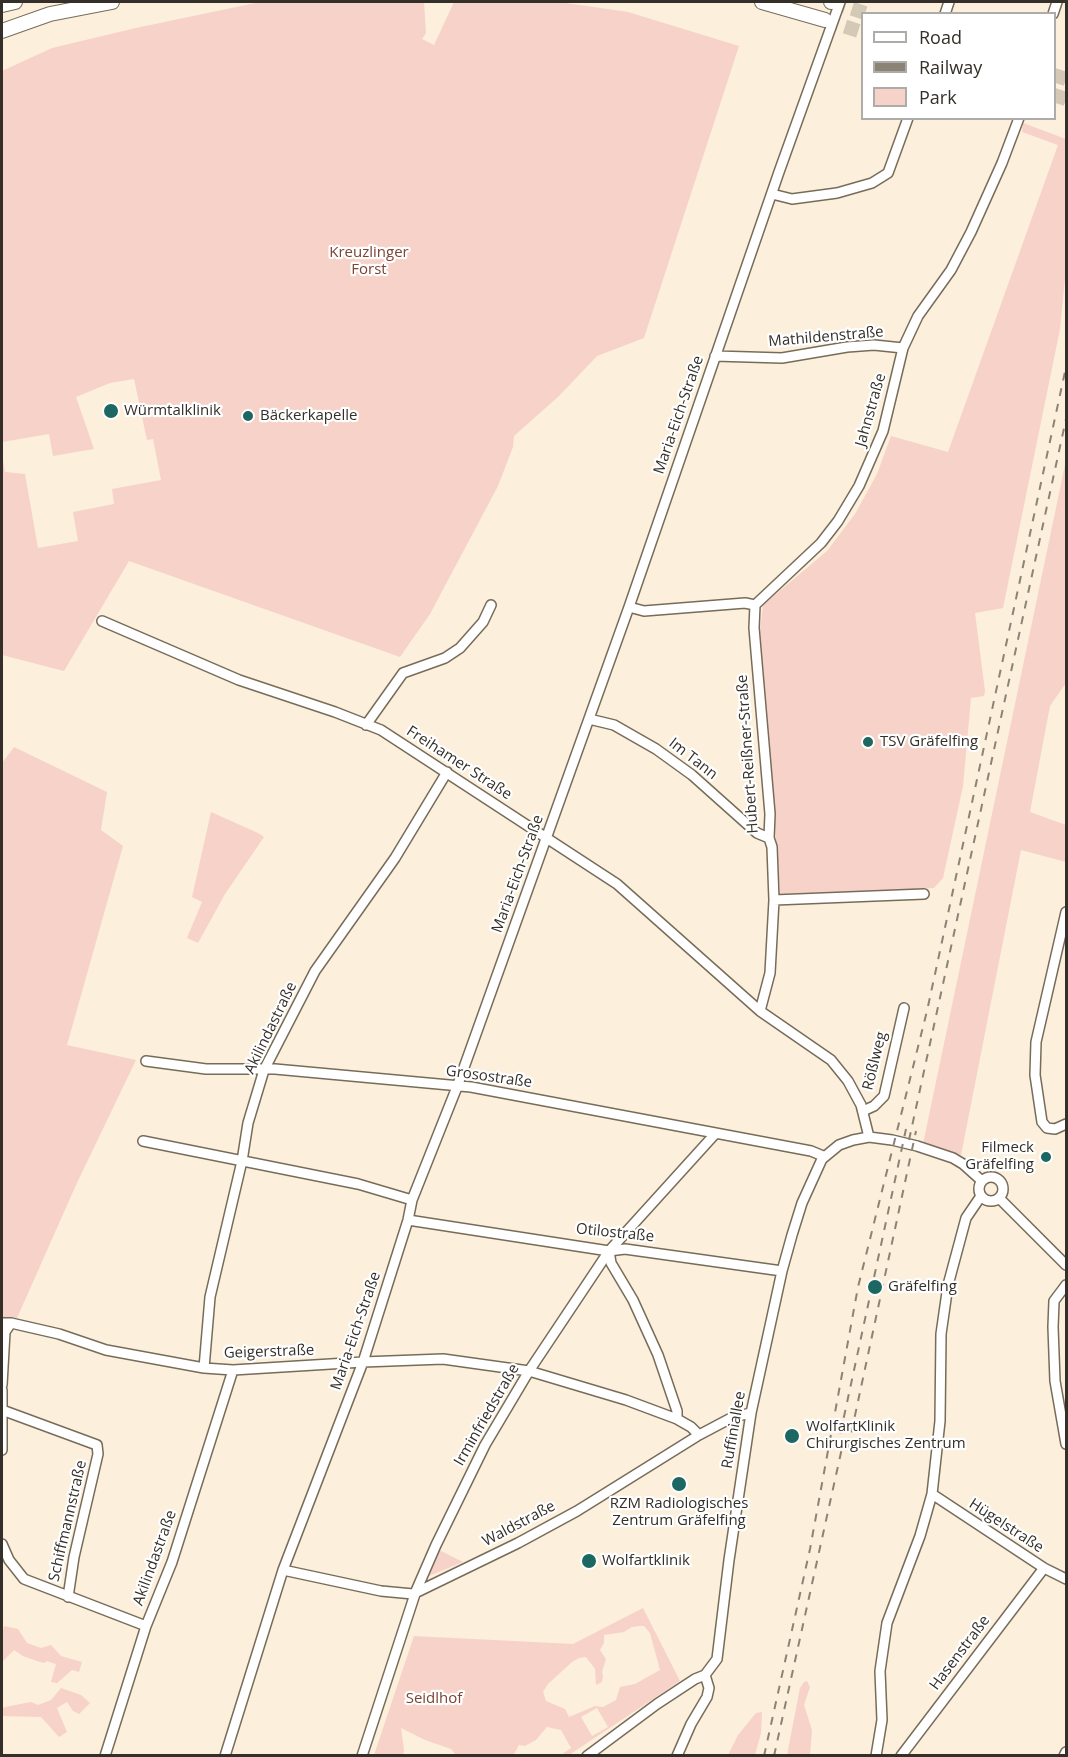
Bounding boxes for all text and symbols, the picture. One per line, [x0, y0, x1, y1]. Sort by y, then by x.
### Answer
legend [861, 12, 1056, 120]
text: Road [919, 25, 962, 49]
text: Railway [919, 55, 982, 79]
text: Park [919, 85, 957, 109]
park label: Kreuzlinger Forst [329, 244, 409, 279]
street label: Mathildenstraße [768, 323, 884, 351]
street label: Maria-Eich-Straße [650, 353, 708, 477]
street label: Jahnstraße [852, 371, 890, 449]
marker: Würmtalklinik [102, 402, 120, 420]
place label: Würmtalklinik [124, 402, 221, 420]
place label: Bäckerkapelle [260, 407, 357, 425]
marker: Bäckerkapelle [241, 409, 255, 423]
street label: Hubert-Reißner-Straße [733, 674, 763, 834]
street label: Freihamer Straße [403, 722, 515, 804]
place label: TSV Gräfelfing [880, 733, 978, 751]
street label: Im Tann [665, 734, 721, 784]
marker: TSV Gräfelfing [861, 735, 875, 749]
street label: Maria-Eich-Straße [488, 813, 548, 935]
street label: Akilindastraße [241, 979, 301, 1077]
street label: Rößlweg [859, 1030, 891, 1092]
street label: Grosostraße [445, 1062, 533, 1092]
place label: Filmeck Gräfelfing [965, 1139, 1034, 1174]
marker: Filmeck Gräfelfing [1039, 1150, 1053, 1164]
street label: Otilostraße [575, 1220, 655, 1246]
street label: Maria-Eich-Straße [327, 1269, 385, 1393]
marker: Gräfelfing [866, 1278, 884, 1296]
place label: Gräfelfing [888, 1278, 957, 1296]
street label: Geigerstraße [223, 1341, 315, 1363]
street label: Irminfriedstraße [451, 1361, 523, 1469]
street label: Ruffiniallee [718, 1390, 750, 1470]
place label: WolfartKlinik Chirurgisches Zentrum [806, 1418, 966, 1453]
marker: WolfartKlinik Chirurgisches Zentrum [783, 1427, 801, 1445]
street label: Schiffmannstraße [45, 1459, 91, 1583]
marker: RZM Radiologisches Zentrum Gräfelfing [670, 1475, 688, 1493]
place label: RZM Radiologisches Zentrum Gräfelfing [610, 1495, 748, 1530]
street label: Hügelstraße [965, 1495, 1047, 1557]
street label: Waldstraße [480, 1497, 558, 1551]
street label: Akilindastraße [129, 1508, 181, 1608]
marker: Wolfartklinik [580, 1552, 598, 1570]
place label: Wolfartklinik [602, 1552, 690, 1570]
street label: Hasenstraße [926, 1612, 994, 1694]
park label: Seidlhof [406, 1690, 462, 1708]

